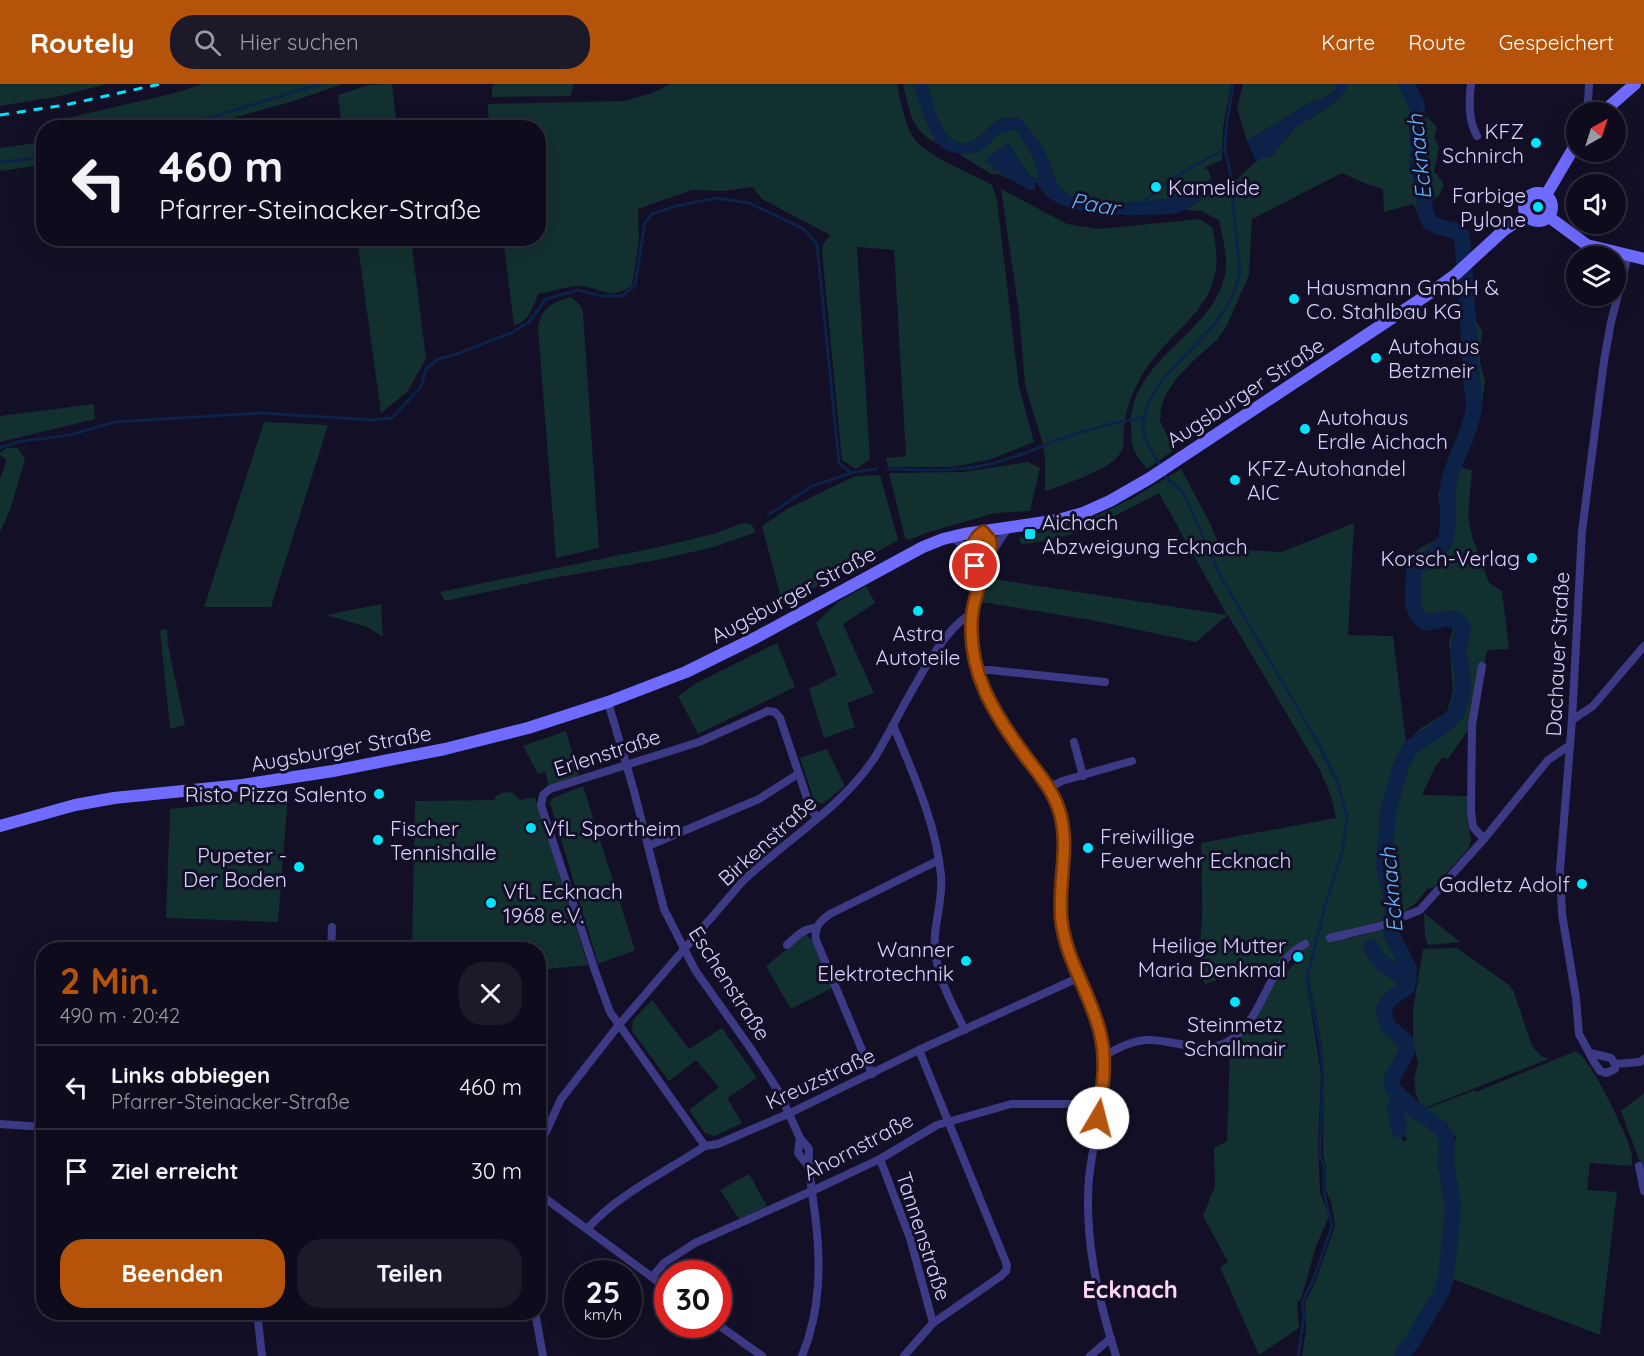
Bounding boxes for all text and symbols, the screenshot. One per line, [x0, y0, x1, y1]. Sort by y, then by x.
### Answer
search box [170, 15, 590, 69]
text: Routely [30, 25, 134, 60]
icon: search [191, 26, 224, 59]
text: Hier suchen [239, 28, 359, 56]
text: Karte [1321, 29, 1375, 55]
text: Route [1408, 29, 1466, 55]
text: Gespeichert [1499, 29, 1614, 55]
north arrow [1566, 102, 1626, 162]
map controls [1566, 102, 1626, 306]
water label: Ecknach [1401, 113, 1437, 201]
place label: KFZ Schnirch [1442, 118, 1524, 168]
marker: KFZ Schnirch [1529, 136, 1543, 150]
text: 460 m [159, 140, 283, 193]
icon: left [60, 144, 138, 222]
place label: Kamelide [1168, 174, 1260, 200]
button: sound [1566, 174, 1626, 234]
marker: Kamelide [1149, 180, 1163, 194]
place label: Farbige Pylone [1452, 182, 1526, 232]
water label: Paar [1069, 186, 1124, 222]
text: Pfarrer-Steinacker-Straße [159, 192, 481, 226]
marker: Farbige Pylone [1531, 200, 1545, 214]
button: layers [1566, 246, 1626, 306]
place label: Hausmann GmbH & Co. Stahlbau KG [1306, 274, 1499, 324]
marker: Hausmann GmbH & Co. Stahlbau KG [1287, 292, 1301, 306]
street label: Augsburger Straße [1161, 331, 1329, 453]
place label: Autohaus Betzmeir [1388, 333, 1479, 383]
marker: Autohaus Betzmeir [1369, 351, 1383, 365]
place label: Autohaus Erdle Aichach [1317, 404, 1448, 454]
marker: Autohaus Erdle Aichach [1298, 422, 1312, 436]
place label: KFZ-Autohandel AIC [1247, 455, 1406, 505]
marker: KFZ-Autohandel AIC [1228, 473, 1242, 487]
place label: Aichach Abzweigung Ecknach [1042, 509, 1248, 559]
marker: Aichach Abzweigung Ecknach [1023, 527, 1037, 541]
street label: Augsburger Straße [706, 540, 880, 648]
pin [949, 540, 1000, 591]
place label: Korsch-Verlag [1381, 545, 1520, 571]
icon: arrive [958, 549, 991, 582]
marker: Korsch-Verlag [1525, 551, 1539, 565]
street label: Dachauer Straße [1540, 571, 1574, 737]
marker: Astra Autoteile [911, 604, 925, 618]
place label: Astra Autoteile [876, 620, 960, 670]
street label: Augsburger Straße [249, 719, 433, 777]
street label: Erlenstraße [550, 723, 664, 781]
place label: Risto Pizza Salento [185, 781, 367, 807]
marker: Risto Pizza Salento [372, 787, 386, 801]
street label: Birkenstraße [713, 789, 821, 891]
place label: Fischer Tennishalle [390, 815, 497, 865]
place label: VfL Sportheim [543, 815, 681, 841]
marker: VfL Sportheim [524, 821, 538, 835]
place label: Freiwillige Feuerwehr Ecknach [1100, 823, 1291, 873]
marker: Fischer Tennishalle [371, 833, 385, 847]
marker: Freiwillige Feuerwehr Ecknach [1081, 841, 1095, 855]
place label: Pupeter - Der Boden [183, 842, 287, 892]
water label: Ecknach [1373, 846, 1409, 934]
marker: Pupeter - Der Boden [292, 860, 306, 874]
place label: Gadletz Adolf [1439, 871, 1570, 897]
marker: Gadletz Adolf [1575, 877, 1589, 891]
place label: VfL Ecknach 1968 e.V. [503, 878, 623, 928]
marker: VfL Ecknach 1968 e.V. [484, 896, 498, 910]
street label: Eschenstraße [684, 921, 776, 1045]
place label: Heilige Mutter Maria Denkmal [1138, 932, 1286, 982]
place label: Wanner Elektrotechnik [817, 936, 954, 986]
marker: Heilige Mutter Maria Denkmal [1291, 950, 1305, 964]
marker: Wanner Elektrotechnik [959, 954, 973, 968]
text: 2 Min. [60, 958, 159, 1003]
button: close [459, 962, 522, 1025]
marker: Steinmetz Schallmair [1228, 995, 1242, 1009]
text: 490 m · 20:42 [60, 1003, 180, 1028]
place label: Steinmetz Schallmair [1184, 1011, 1286, 1061]
street label: Kreuzstraße [761, 1041, 879, 1115]
text: Links abbiegen [111, 1061, 270, 1089]
icon: left [60, 1071, 93, 1104]
text: 460 m [459, 1073, 522, 1101]
position arrow [1066, 1086, 1130, 1150]
text: Pfarrer-Steinacker-Straße [111, 1089, 350, 1114]
street label: Ahornstraße [799, 1106, 917, 1186]
icon: arrive [60, 1155, 93, 1188]
text: Ziel erreicht [111, 1157, 239, 1185]
text: 30 m [471, 1157, 522, 1185]
street label: Tannenstraße [891, 1168, 957, 1304]
button: Beenden [60, 1239, 285, 1308]
button: Teilen [297, 1239, 522, 1308]
speed limit sign: 30 [654, 1260, 732, 1338]
text: 25 [586, 1273, 620, 1311]
district label: Ecknach [1082, 1274, 1178, 1304]
text: km/h [584, 1305, 622, 1324]

